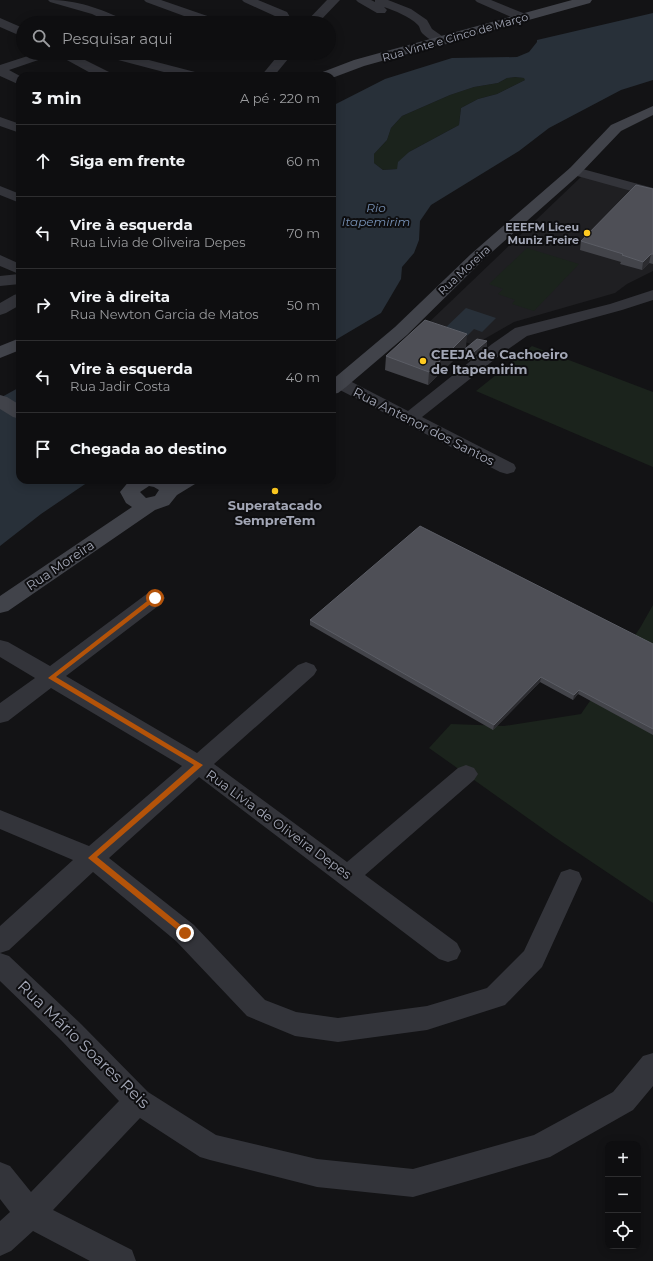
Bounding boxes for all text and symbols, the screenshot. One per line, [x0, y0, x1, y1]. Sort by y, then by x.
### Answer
street label: Rua Vinte e Cinco de Março [380, 9, 530, 65]
search box [16, 16, 336, 60]
icon: search [30, 27, 52, 49]
text: Pesquisar aqui [62, 29, 173, 48]
text: 3 min [32, 88, 82, 108]
text: A pé · 220 m [240, 90, 320, 106]
icon: ahead [32, 150, 54, 172]
text: Siga em frente [70, 151, 185, 170]
text: 60 m [286, 153, 320, 169]
water label: Rio Itapemirim [342, 200, 410, 229]
text: Vire à esquerda [70, 215, 193, 234]
place label: EEEFM Liceu Muniz Freire [505, 220, 579, 247]
icon: left [32, 222, 54, 244]
text: 70 m [287, 225, 320, 241]
marker: EEEFM Liceu Muniz Freire [582, 228, 592, 238]
text: Rua Livia de Oliveira Depes [70, 234, 246, 250]
street label: Rua Moreira [435, 242, 493, 298]
text: Vire à direita [70, 287, 170, 306]
icon: right [32, 294, 54, 316]
text: 50 m [287, 297, 320, 313]
text: Rua Newton Garcia de Matos [70, 306, 259, 322]
place label: CEEJA de Cachoeiro de Itapemirim [431, 346, 568, 377]
marker: CEEJA de Cachoeiro de Itapemirim [418, 356, 428, 366]
text: Vire à esquerda [70, 359, 193, 378]
icon: left [32, 366, 54, 388]
text: 40 m [286, 369, 320, 385]
text: Rua Jadir Costa [70, 378, 170, 394]
street label: Rua Antenor dos Santos [351, 383, 497, 469]
icon: arrive [32, 438, 54, 460]
text: Chegada ao destino [70, 439, 227, 458]
marker: Superatacado SempreTem [270, 486, 280, 496]
place label: Superatacado SempreTem [228, 497, 323, 528]
street label: Rua Moreira [23, 536, 97, 594]
route start [146, 589, 164, 607]
street label: Rua Livia de Oliveira Depes [203, 766, 355, 882]
route end [176, 924, 194, 942]
street label: Rua Mário Soares Reis [14, 976, 154, 1112]
map controls [605, 1141, 641, 1249]
button: + [605, 1141, 641, 1177]
button: − [605, 1177, 641, 1213]
button: locate [605, 1213, 641, 1249]

